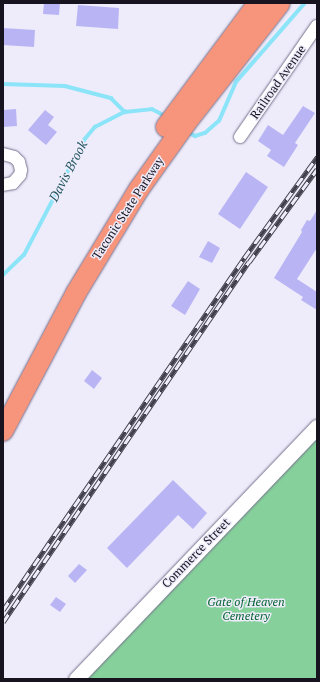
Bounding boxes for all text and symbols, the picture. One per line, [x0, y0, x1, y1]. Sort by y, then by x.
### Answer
street label: Railroad Avenue [247, 42, 309, 122]
water label: Davis Brook [46, 138, 90, 204]
street label: Taconic State Parkway [89, 154, 167, 262]
street label: Commerce Street [159, 515, 233, 591]
park label: Gate of Heaven Cemetery [207, 595, 285, 623]

